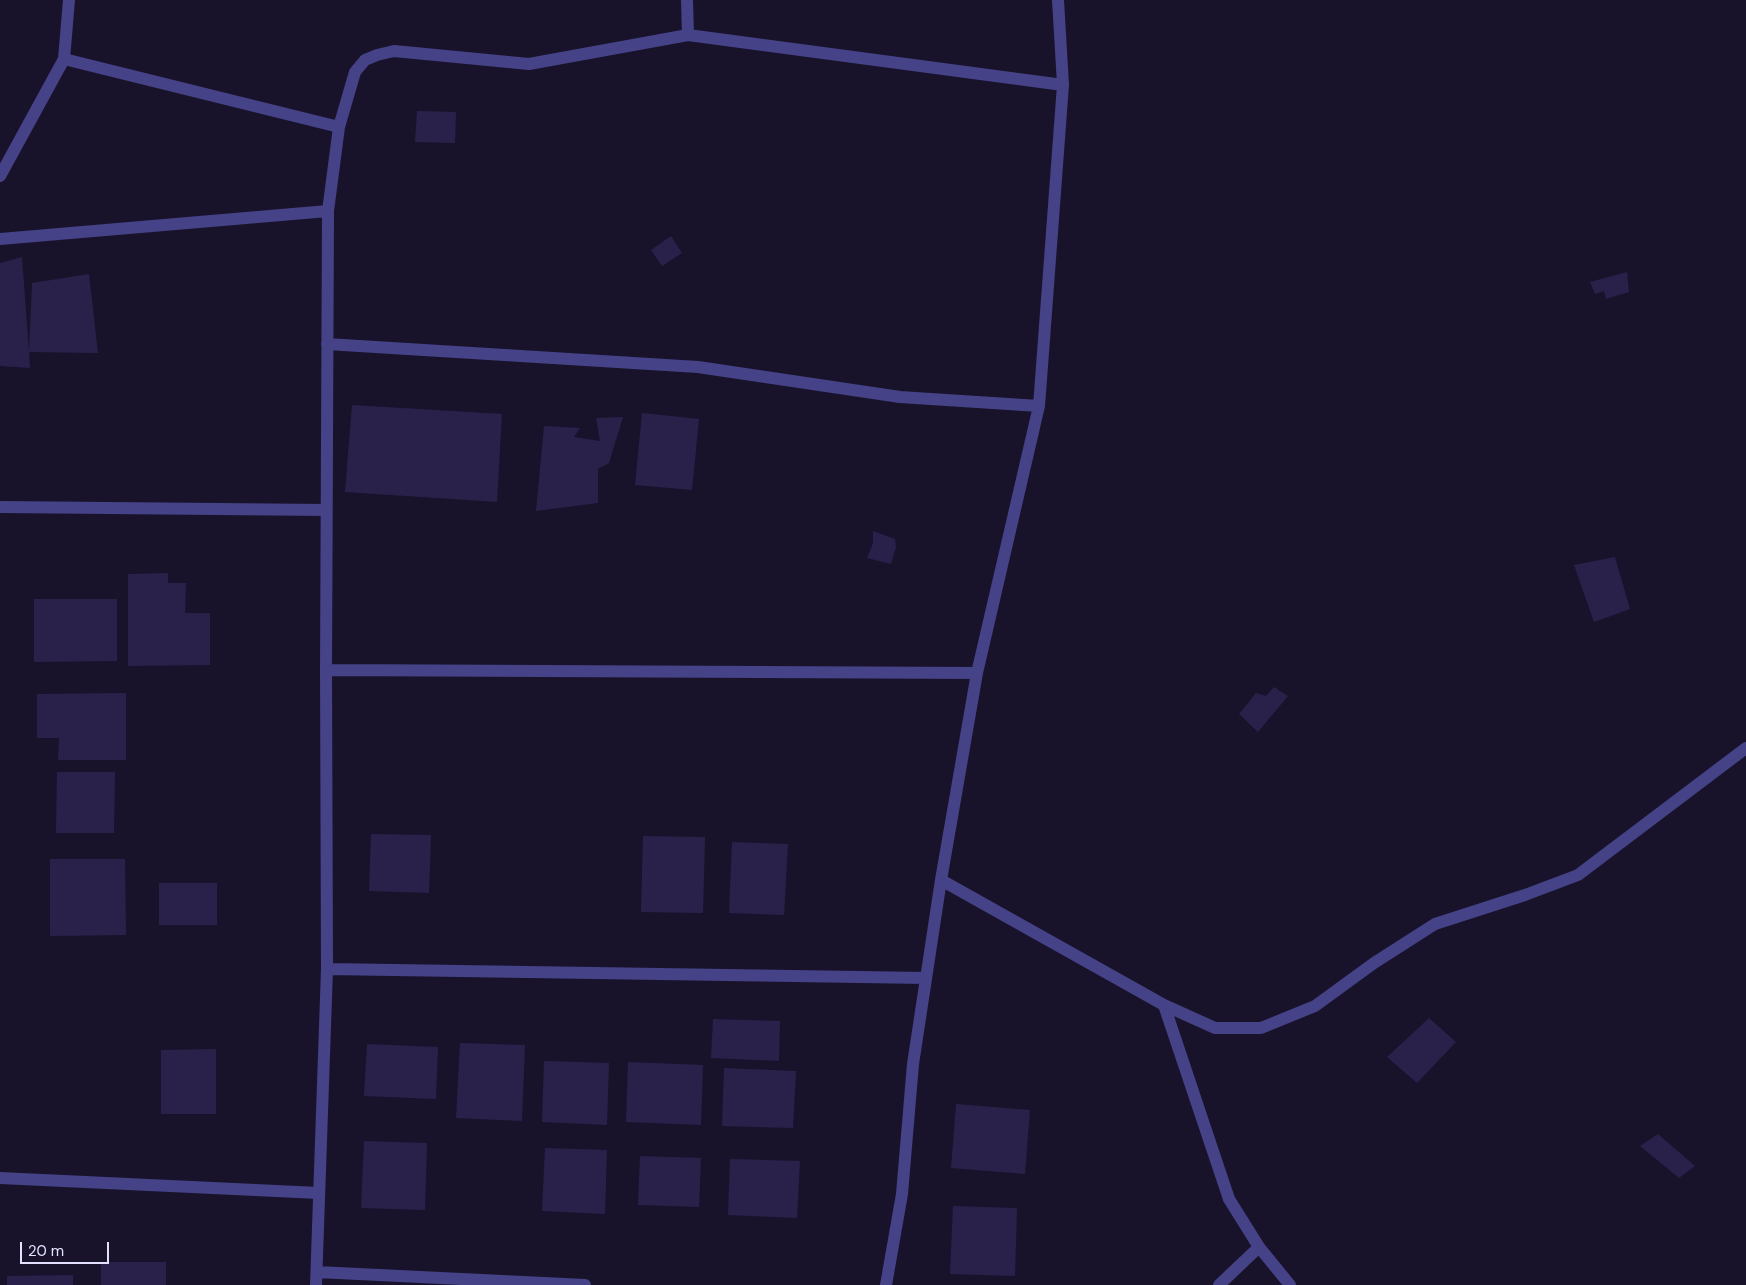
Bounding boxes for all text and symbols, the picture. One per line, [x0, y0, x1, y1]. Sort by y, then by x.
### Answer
scale bar [22, 1232, 111, 1264]
text: 20 m [28, 1241, 64, 1261]

